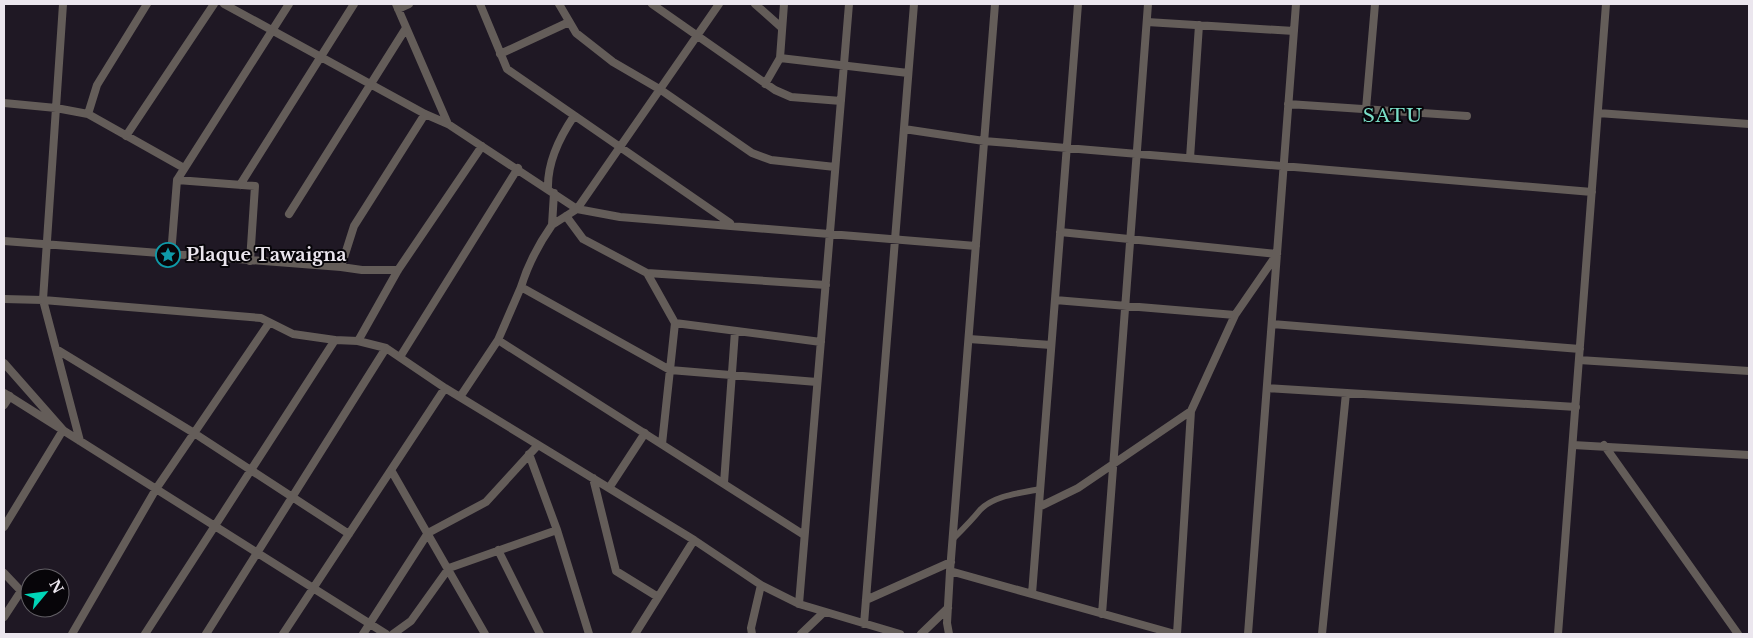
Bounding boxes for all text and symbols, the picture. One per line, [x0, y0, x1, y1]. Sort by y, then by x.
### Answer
district label: SATU [1363, 104, 1423, 127]
place icon: Plaque Tawaigna [155, 242, 181, 268]
place label: Plaque Tawaigna [186, 244, 347, 266]
north arrow [20, 568, 70, 618]
text: N [45, 577, 67, 597]

